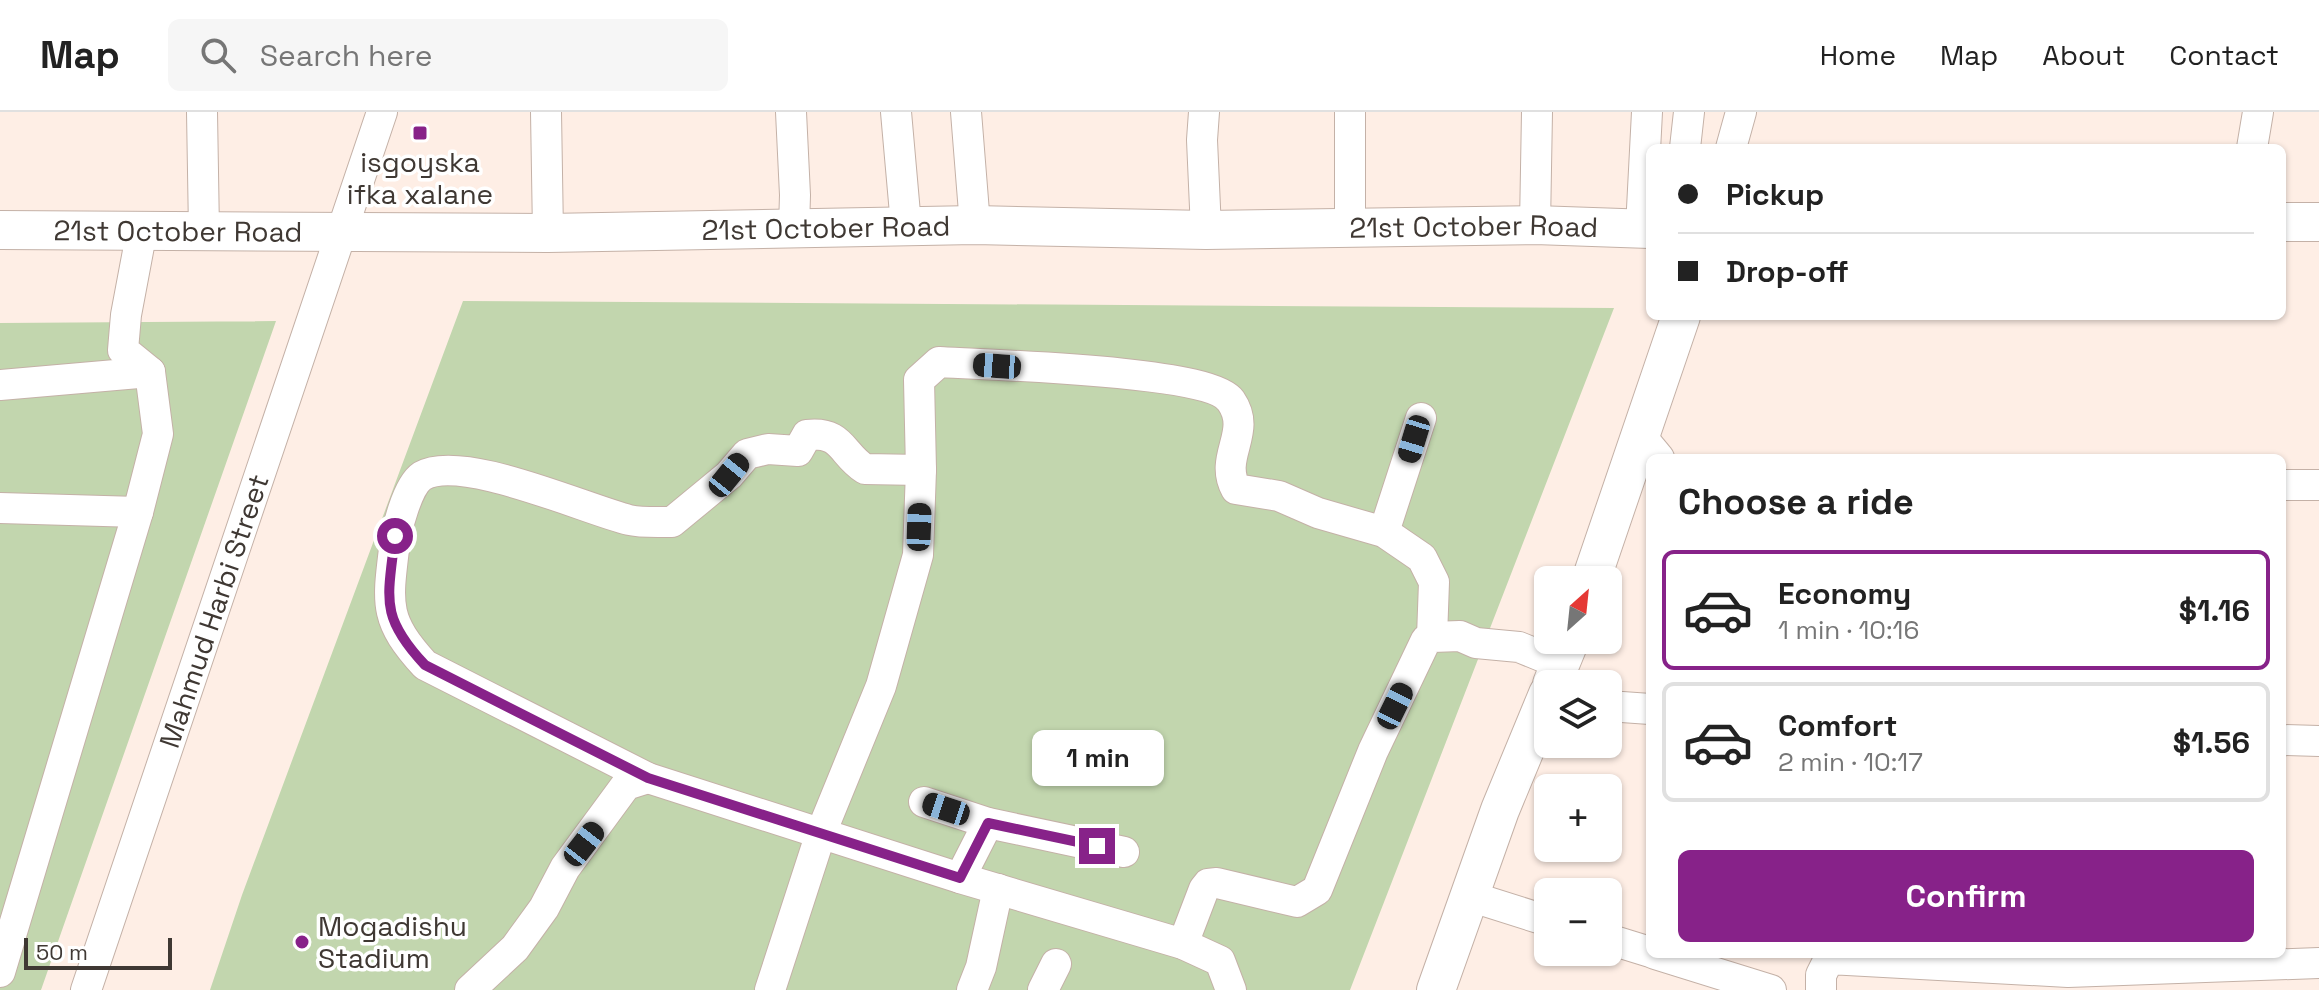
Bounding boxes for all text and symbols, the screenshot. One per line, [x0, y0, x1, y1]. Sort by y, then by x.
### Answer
search box [168, 19, 728, 91]
text: Map [40, 31, 120, 79]
icon: search [196, 33, 240, 77]
text: Search here [260, 36, 433, 75]
text: Home [1820, 37, 1896, 73]
text: Map [1940, 37, 1998, 73]
text: About [2042, 37, 2125, 73]
text: Contact [2169, 37, 2279, 73]
marker: isgoyska ifka xalane [411, 124, 429, 142]
place label: isgoyska ifka xalane [347, 144, 493, 212]
text: Pickup [1726, 175, 1824, 214]
street label: 21st October Road [701, 207, 951, 248]
street label: 21st October Road [1349, 207, 1599, 246]
street label: 21st October Road [53, 212, 303, 250]
text: Drop-off [1726, 252, 1849, 291]
car [972, 352, 1022, 380]
car [1396, 413, 1432, 465]
car [705, 449, 753, 501]
street label: Mahmud Harbi Street [151, 469, 277, 752]
text: Choose a ride [1678, 479, 1914, 525]
car [906, 503, 932, 551]
route start [377, 518, 413, 554]
north arrow [1534, 566, 1622, 654]
map controls [1534, 566, 1622, 966]
icon: car [1682, 574, 1754, 646]
text: Economy [1778, 574, 1911, 613]
text: $1.16 [2179, 591, 2250, 630]
text: 1 min · 10:16 [1778, 613, 1919, 647]
button: layers [1534, 670, 1622, 758]
car [1374, 679, 1416, 733]
icon: car [1682, 706, 1754, 778]
text: Comfort [1778, 706, 1897, 745]
text: $1.56 [2173, 723, 2250, 762]
callout: 1 min [1031, 730, 1163, 786]
text: 1 min [1066, 741, 1130, 775]
text: 2 min · 10:17 [1778, 745, 1923, 779]
button: + [1534, 774, 1622, 862]
car [919, 790, 973, 828]
car [560, 818, 608, 870]
route end [1079, 828, 1115, 864]
button: Confirm [1678, 850, 2254, 942]
button: − [1534, 878, 1622, 966]
place label: Mogadishu Stadium [318, 908, 467, 976]
marker: Mogadishu Stadium [293, 933, 311, 951]
scale bar [24, 934, 172, 970]
text: 50 m [36, 938, 88, 966]

